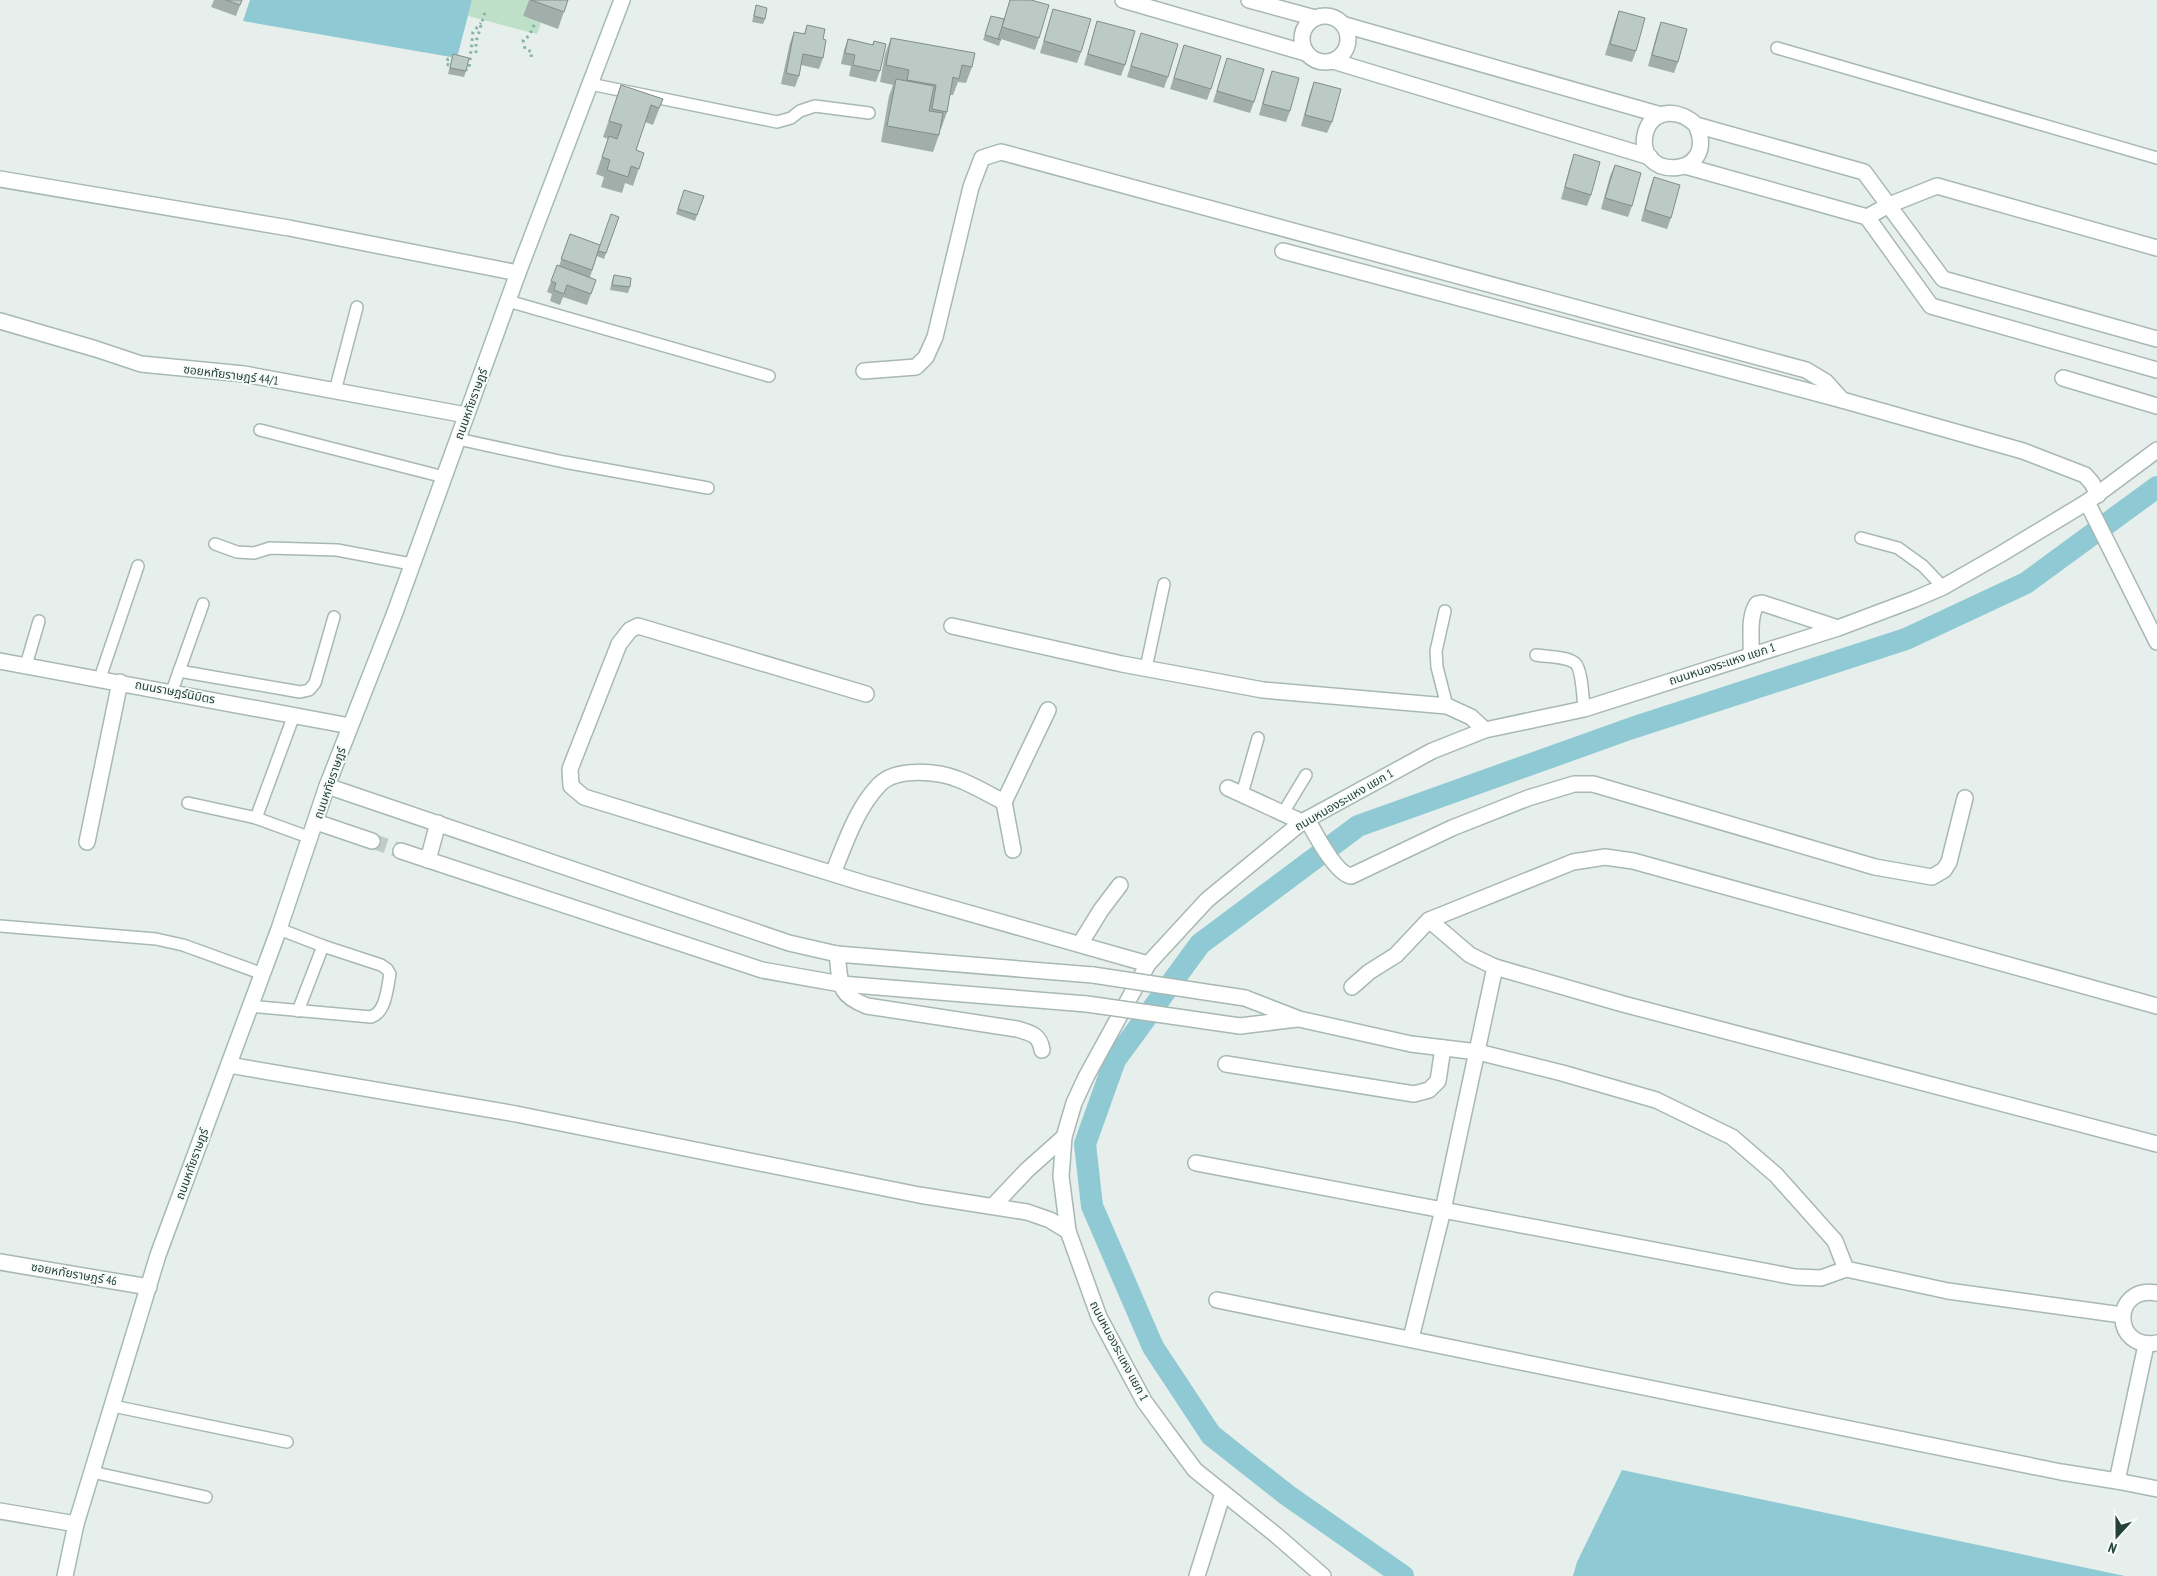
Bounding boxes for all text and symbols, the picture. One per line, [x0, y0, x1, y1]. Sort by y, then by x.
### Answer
street label: ซอยหทัยราษฎร์ 44/1 [183, 361, 280, 388]
street label: ถนนหทัยราษฎร์ [451, 366, 491, 442]
street label: ถนนหนองระแหง แยก 1 [1667, 639, 1777, 688]
street label: ถนนราษฎร์นิมิตร [134, 676, 217, 707]
street label: ถนนหทัยราษฎร์ [310, 744, 349, 821]
street label: ถนนหนองระแหง แยก 1 [1292, 765, 1396, 834]
street label: ถนนหทัยราษฎร์ [172, 1126, 212, 1202]
street label: ซอยหทัยราษฎร์ 46 [30, 1259, 118, 1288]
street label: ถนนหนองระแหง แยก 1 [1087, 1298, 1152, 1403]
north arrow [2092, 1511, 2142, 1561]
text: N [2106, 1538, 2119, 1558]

